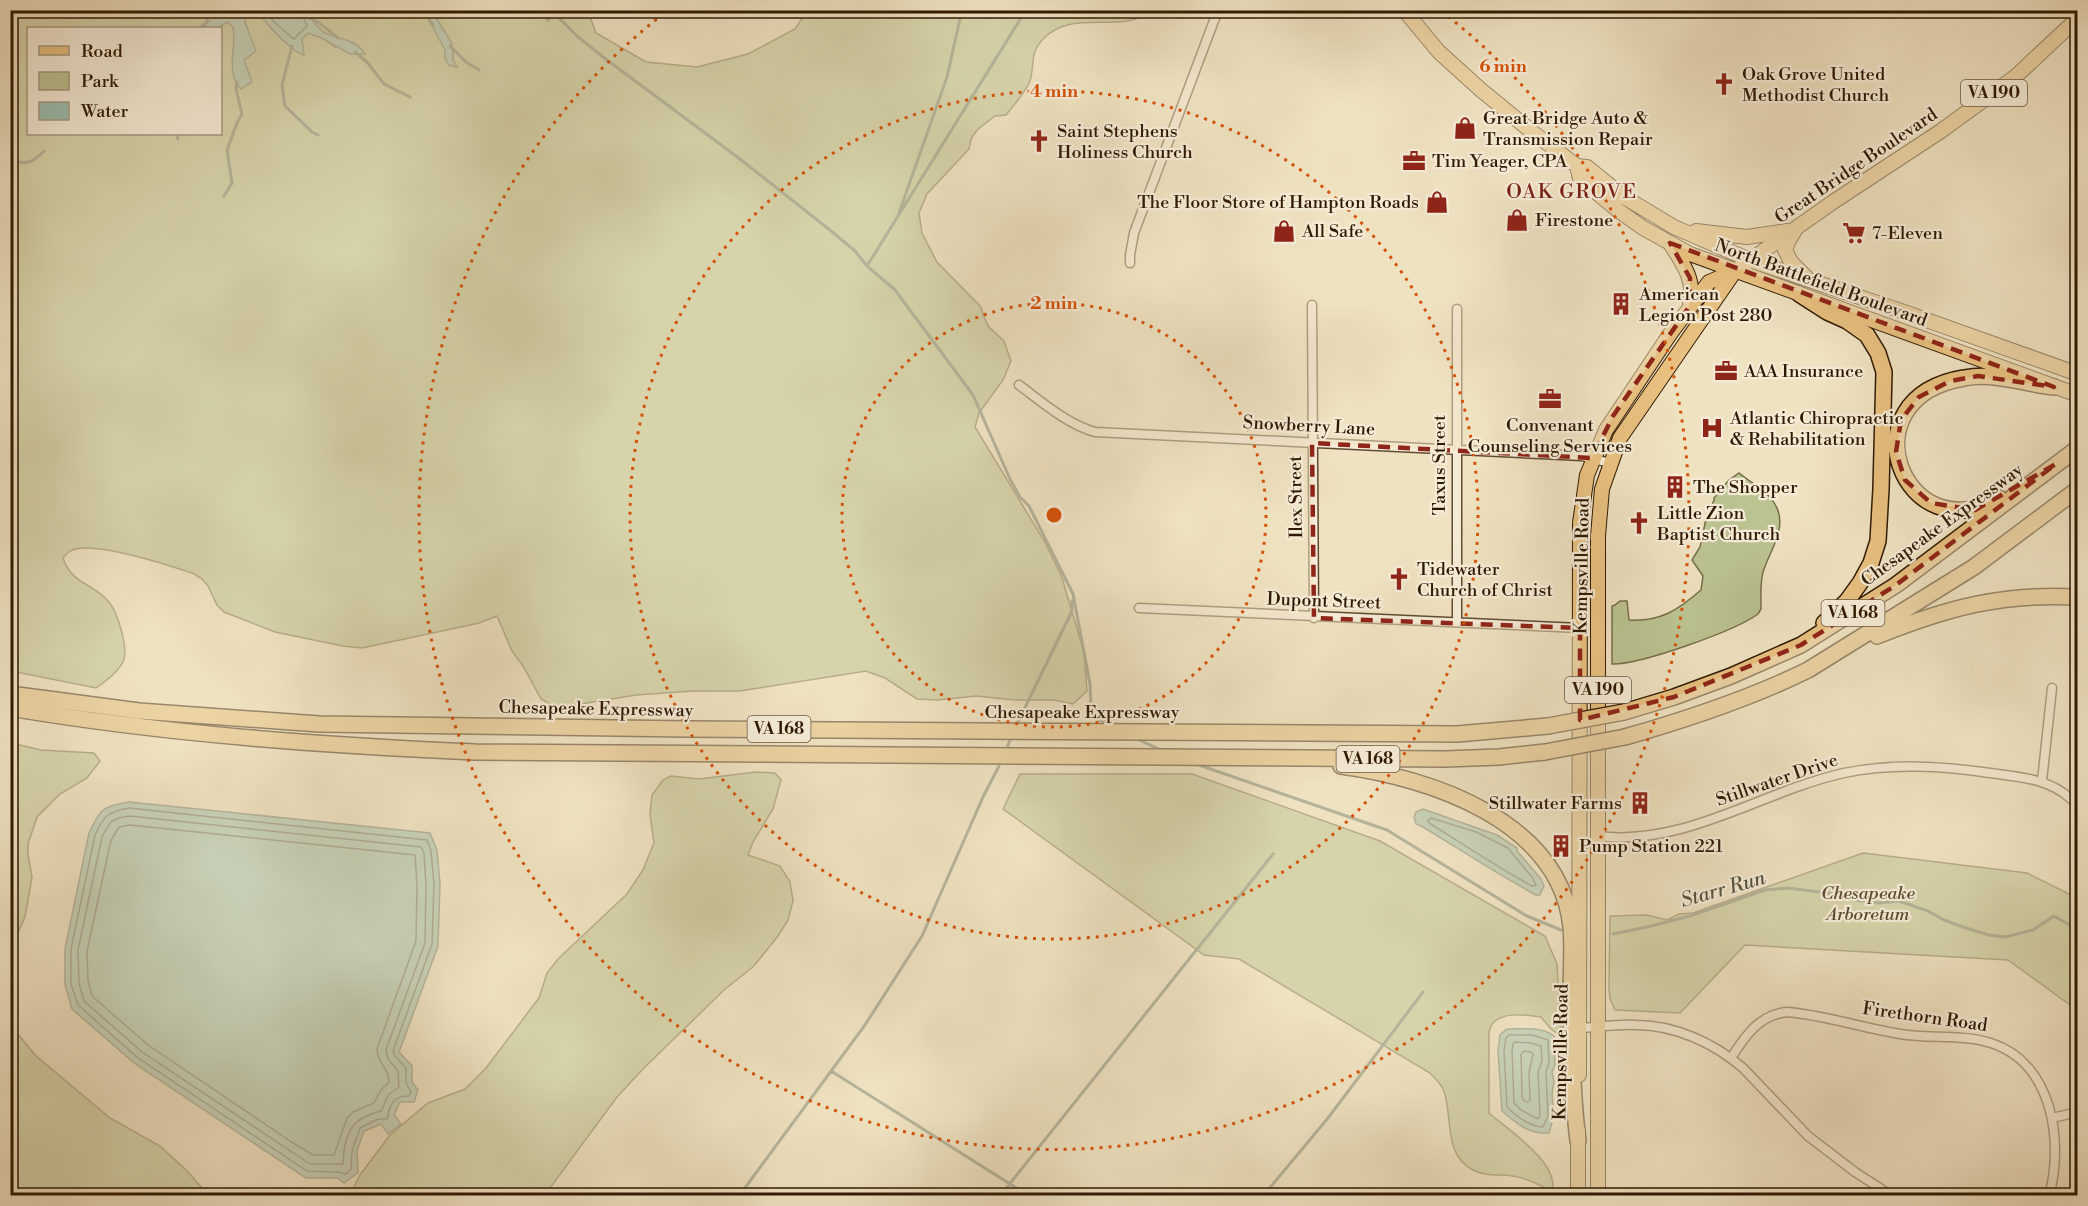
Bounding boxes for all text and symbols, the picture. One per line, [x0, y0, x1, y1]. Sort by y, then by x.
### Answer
legend [27, 27, 222, 135]
text: Road [81, 40, 124, 63]
text: 6 min [1479, 55, 1527, 78]
place label: Oak Grove United Methodist Church [1742, 63, 1890, 107]
text: Park [81, 70, 120, 93]
church icon: Oak Grove United Methodist Church [1711, 71, 1737, 97]
text: 4 min [1030, 80, 1078, 103]
road number: VA 190 [1961, 80, 2027, 106]
text: Water [80, 100, 129, 123]
street label: Great Bridge Boulevard [1770, 103, 1942, 229]
place label: Great Bridge Auto & Transmission Repair [1483, 107, 1653, 151]
shop icon: Great Bridge Auto & Transmission Repair [1452, 115, 1478, 141]
place label: Saint Stephens Holiness Church [1057, 120, 1193, 164]
church icon: Saint Stephens Holiness Church [1026, 128, 1052, 154]
office icon: Tim Yeager, CPA [1401, 148, 1427, 174]
place label: Tim Yeager, CPA [1432, 150, 1568, 173]
district label: OAK GROVE [1506, 180, 1638, 205]
shop icon: The Floor Store of Hampton Roads [1424, 189, 1450, 215]
place label: The Floor Store of Hampton Roads [1137, 191, 1419, 214]
shop icon: Firestone [1504, 207, 1530, 233]
place label: Firestone [1535, 209, 1613, 232]
shop icon: All Safe [1271, 218, 1297, 244]
place label: All Safe [1301, 220, 1363, 243]
supermarket icon: 7-Eleven [1841, 220, 1867, 246]
place label: 7-Eleven [1872, 222, 1943, 245]
street label: North Battlefield Boulevard [1712, 234, 1931, 332]
place label: American Legion Post 280 [1638, 283, 1772, 327]
building icon: American Legion Post 280 [1608, 291, 1634, 317]
text: 2 min [1030, 292, 1078, 315]
office icon: AAA Insurance [1713, 358, 1739, 384]
place label: AAA Insurance [1743, 360, 1863, 383]
office icon: Convenant Counseling Services [1537, 386, 1563, 412]
place label: Atlantic Chiropractic & Rehabilitation [1729, 407, 1904, 451]
street label: Snowberry Lane [1242, 411, 1376, 441]
street label: Taxus Street [1428, 414, 1451, 515]
place label: Convenant Counseling Services [1468, 414, 1632, 458]
hospital icon: Atlantic Chiropractic & Rehabilitation [1699, 415, 1725, 441]
street label: Ilex Street [1284, 455, 1308, 539]
street label: Chesapeake Expressway [1856, 458, 2028, 592]
building icon: The Shopper [1662, 474, 1688, 500]
place label: The Shopper [1693, 476, 1798, 499]
street label: Kempsville Road [1569, 497, 1595, 634]
place label: Little Zion Baptist Church [1656, 502, 1780, 546]
centre of rings [1044, 505, 1064, 525]
church icon: Little Zion Baptist Church [1626, 510, 1652, 536]
place label: Tidewater Church of Christ [1417, 558, 1554, 602]
church icon: Tidewater Church of Christ [1386, 566, 1412, 592]
street label: Dupont Street [1266, 588, 1382, 615]
road number: VA 168 [1822, 600, 1884, 626]
road number: VA 190 [1565, 677, 1631, 703]
street label: Chesapeake Expressway [498, 696, 694, 722]
street label: Chesapeake Expressway [985, 701, 1180, 724]
road number: VA 168 [748, 716, 810, 742]
road number: VA 168 [1336, 746, 1400, 772]
street label: Stillwater Drive [1713, 748, 1841, 812]
building icon: Stillwater Farms [1627, 790, 1653, 816]
place label: Stillwater Farms [1489, 792, 1622, 815]
building icon: Pump Station 221 [1548, 833, 1574, 859]
place label: Pump Station 221 [1579, 835, 1723, 858]
water label: Starr Run [1678, 866, 1769, 914]
park label: Chesapeake Arboretum [1821, 882, 1916, 926]
street label: Kempsville Road [1548, 983, 1574, 1120]
street label: Firethorn Road [1861, 997, 1990, 1037]

